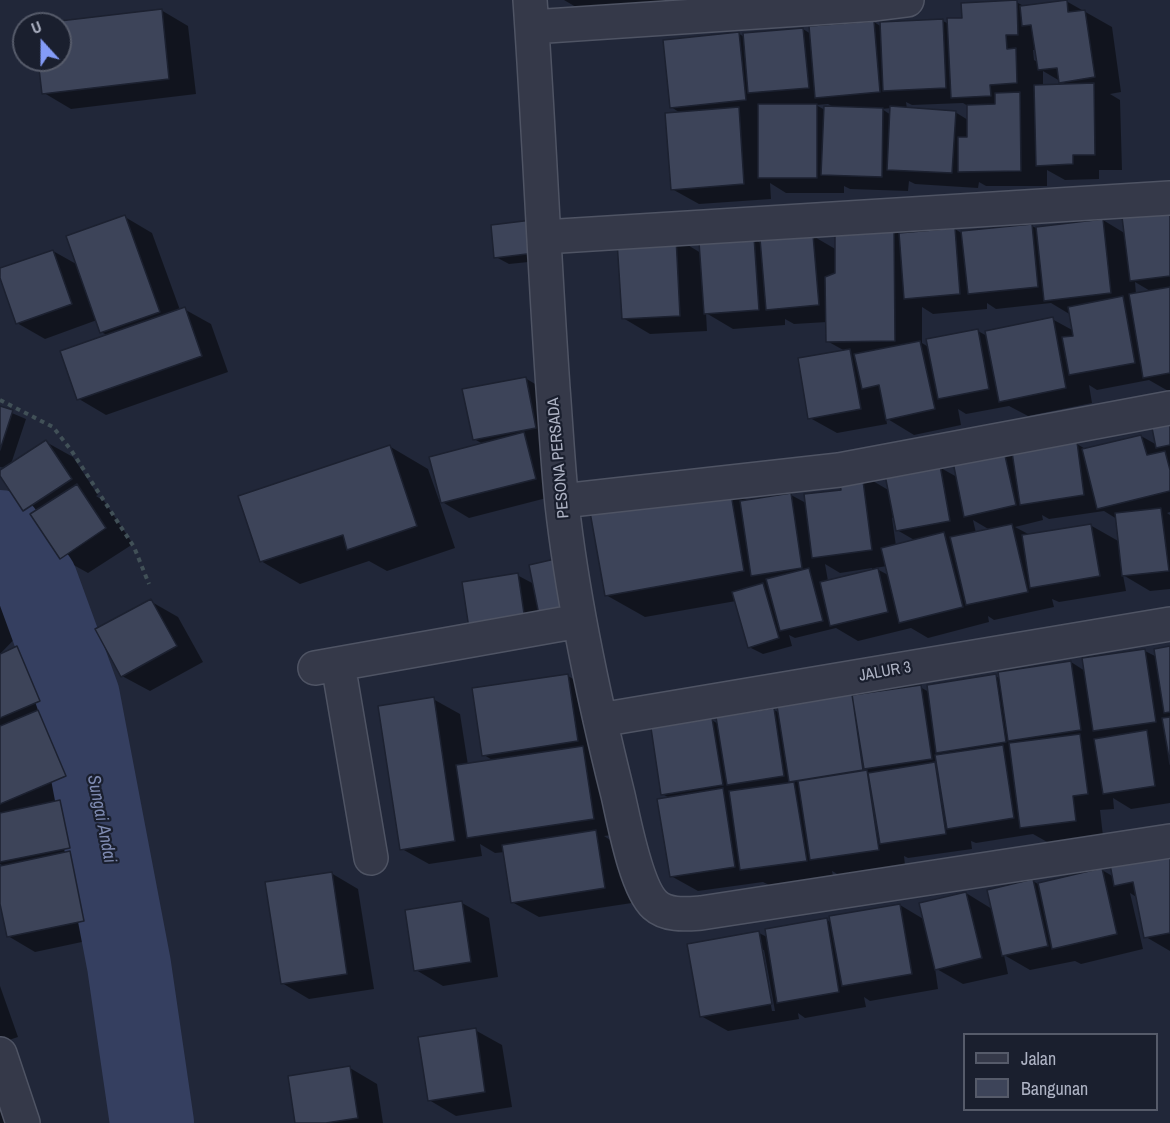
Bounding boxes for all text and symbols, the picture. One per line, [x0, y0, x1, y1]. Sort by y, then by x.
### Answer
north arrow [12, 12, 72, 72]
text: U [28, 15, 45, 39]
street label: PESONA PERSADA [544, 397, 574, 519]
street label: JALUR 3 [857, 658, 913, 686]
water label: Sungai Andai [82, 773, 120, 865]
legend [963, 1033, 1158, 1111]
text: Jalan [1021, 1046, 1056, 1071]
text: Bangunan [1021, 1076, 1088, 1101]

